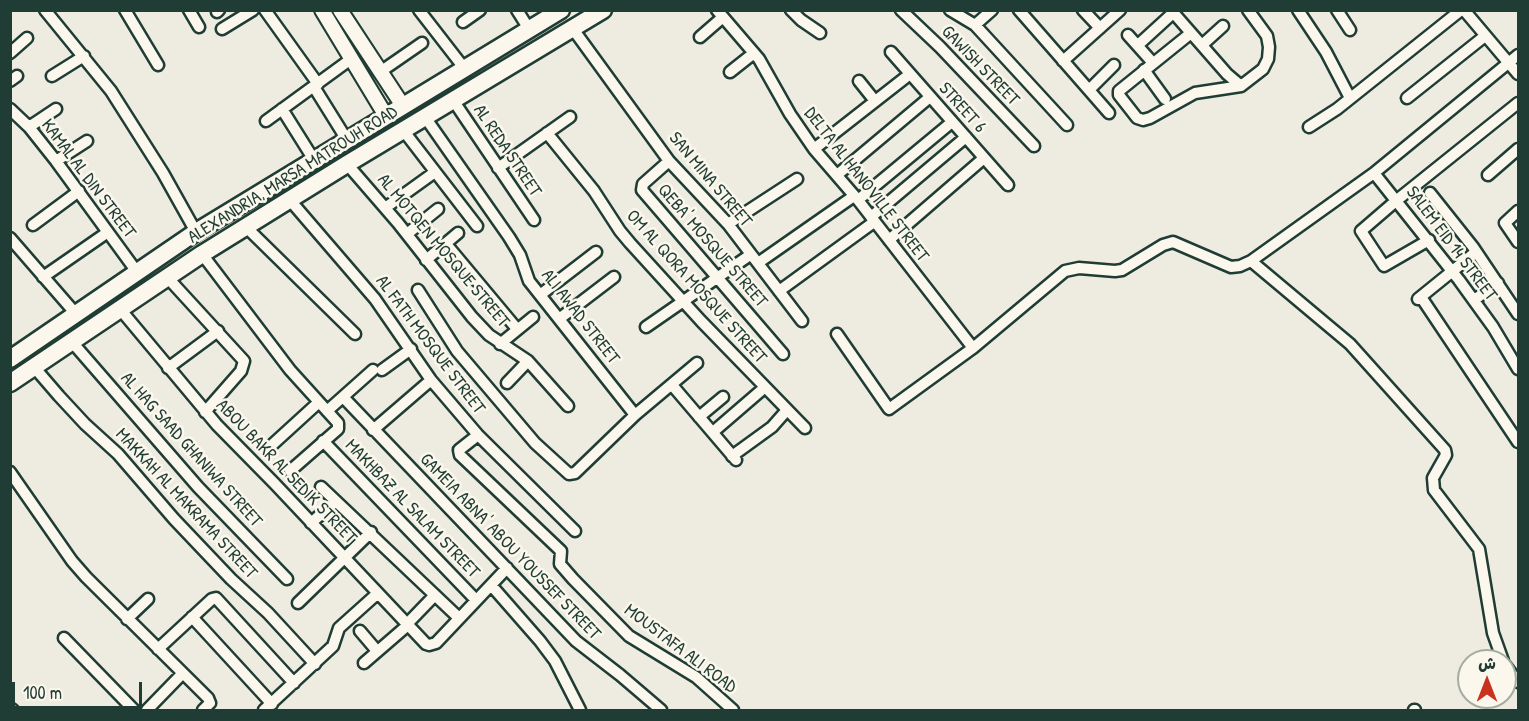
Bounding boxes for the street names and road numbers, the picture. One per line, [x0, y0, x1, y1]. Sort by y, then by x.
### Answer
street label: GAWISH STREET [937, 22, 1023, 110]
street label: STREET 6 [934, 78, 990, 138]
street label: ALEXANDRIA, MARSA MATROUH ROAD [184, 101, 402, 249]
street label: AL REDA STREET [468, 101, 546, 201]
street label: DELTA AL HANOVILLE STREET [799, 103, 933, 267]
street label: KAMAL AL DIN STREET [36, 115, 140, 243]
street label: SAN MINA STREET [664, 128, 756, 232]
street label: AL MOTQEN MOSQUE STREET [372, 170, 514, 332]
street label: QEBA' MOSQUE STREET [652, 180, 772, 312]
street label: SALEM EID 14 STREET [1401, 182, 1501, 306]
street label: OM AL QORA MOSQUE STREET [621, 206, 771, 368]
street label: ALI AWAD STREET [536, 265, 624, 369]
street label: AL FATH MOSQUE STREET [371, 271, 489, 419]
street label: AL HAG SAAD GHANIWA STREET [116, 368, 266, 532]
street label: ABOU BAKR AL SEDIK STREET [211, 395, 361, 549]
street label: MAKKAH AL MAKRAMA STREET [111, 424, 261, 584]
street label: MAKHBAZ AL SALAM STREET [340, 435, 484, 583]
street label: GAMEIA ABNA' ABOU YOUSSEF STREET [415, 449, 605, 645]
street label: MOUSTAFA ALI ROAD [620, 600, 740, 698]

